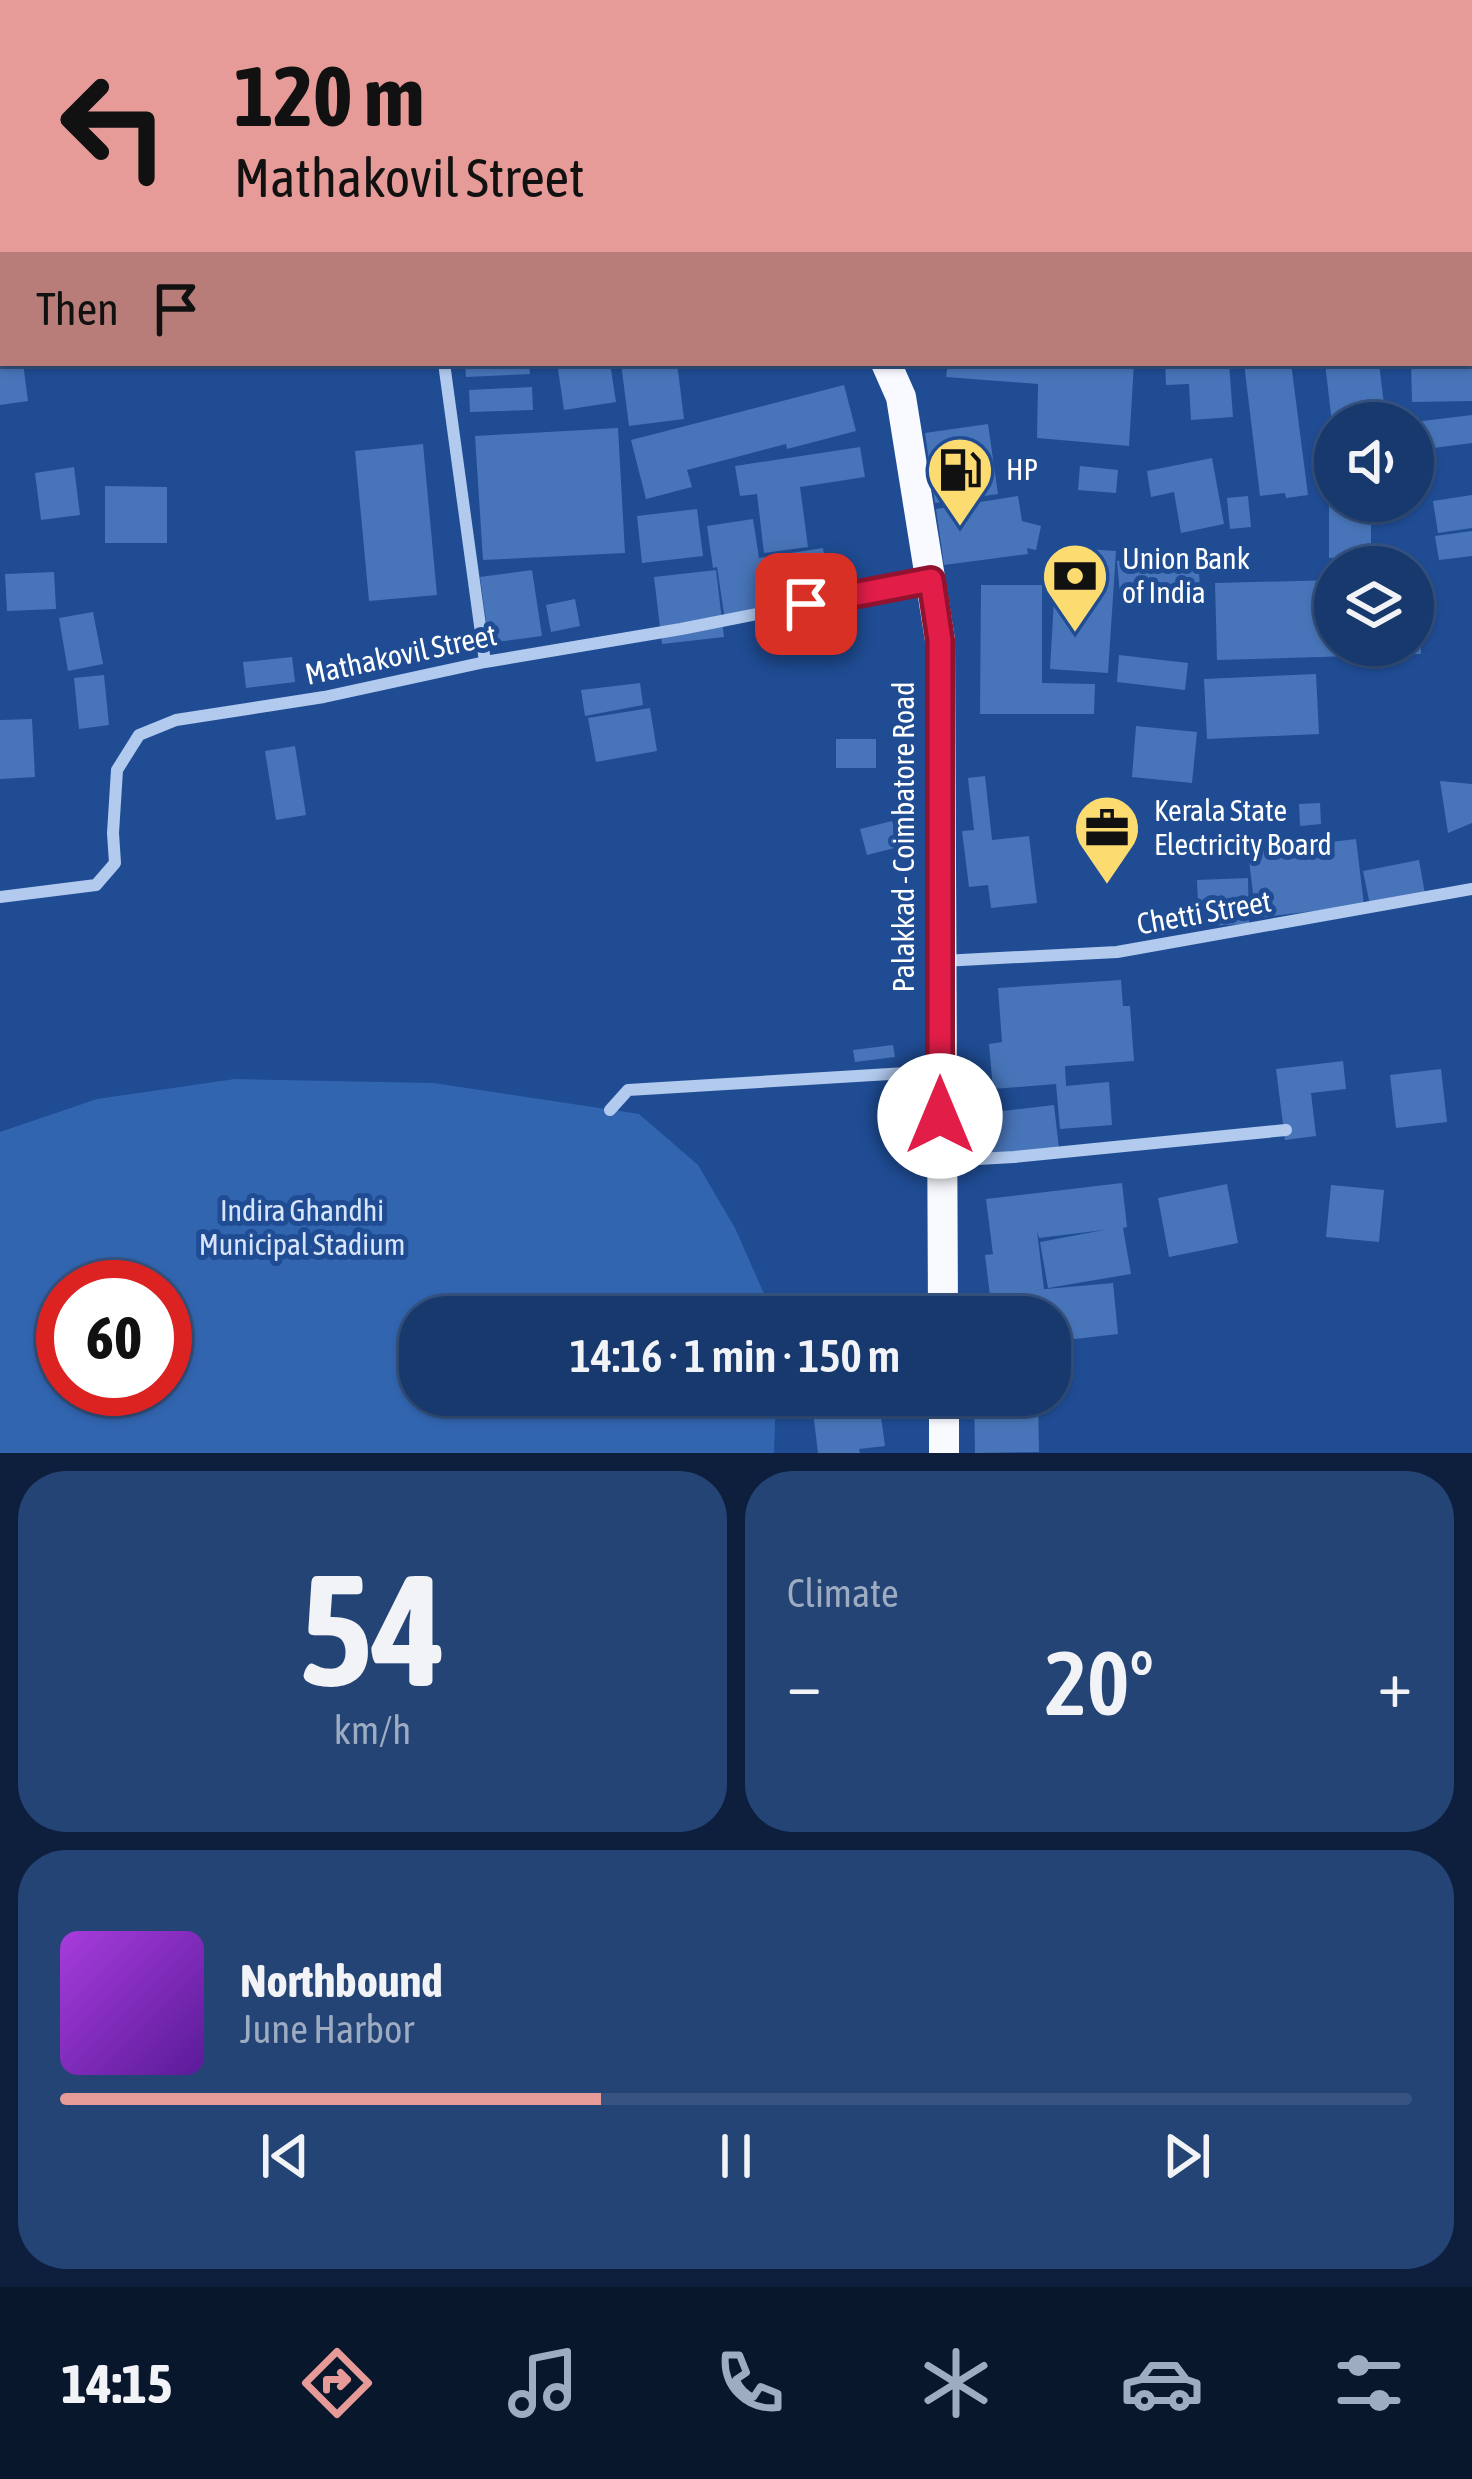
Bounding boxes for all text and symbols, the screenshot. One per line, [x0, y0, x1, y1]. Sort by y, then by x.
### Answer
icon: left [36, 48, 192, 204]
text: 120 m [234, 48, 424, 144]
text: Mathakovil Street [234, 147, 585, 208]
icon: arrive [143, 276, 209, 342]
text: Then [36, 283, 119, 335]
map controls [1314, 402, 1434, 666]
button: sound [1314, 402, 1434, 522]
fuel station icon: HP [925, 435, 995, 529]
place label: HP [1006, 452, 1038, 486]
bank icon: Union Bank of India [1040, 541, 1110, 635]
place label: Union Bank of India [1122, 541, 1250, 609]
button: layers [1314, 546, 1434, 666]
pin [755, 553, 857, 655]
icon: arrive [773, 571, 839, 637]
street label: Mathakovil Street [302, 617, 500, 691]
street label: Palakkad - Coimbatore Road [886, 682, 920, 992]
office icon: Kerala State Electricity Board [1072, 793, 1142, 887]
place label: Kerala State Electricity Board [1154, 793, 1332, 861]
street label: Chetti Street [1134, 883, 1274, 941]
position arrow [877, 1053, 1003, 1179]
park label: Indira Ghandhi Municipal Stadium [199, 1193, 405, 1261]
speed limit sign: 60 [36, 1260, 192, 1416]
text: 14:16 · 1 min · 150 m [570, 1330, 900, 1382]
text: 54 [299, 1540, 446, 1719]
text: Climate [787, 1571, 899, 1615]
text: 20° [1045, 1631, 1154, 1734]
text: − [787, 1645, 821, 1721]
text: + [1378, 1645, 1412, 1721]
text: km/h [334, 1708, 411, 1752]
text: Northbound [240, 1955, 443, 2007]
text: June Harbor [240, 2007, 414, 2051]
icon: previous [252, 2123, 318, 2189]
icon: pause [703, 2123, 769, 2189]
icon: next [1154, 2123, 1220, 2189]
icon: directions [295, 2341, 379, 2425]
icon: music [501, 2341, 585, 2425]
icon: phone [708, 2341, 792, 2425]
icon: climate [914, 2341, 998, 2425]
icon: car [1120, 2341, 1204, 2425]
icon: filters [1327, 2341, 1411, 2425]
text: 14:15 [61, 2353, 172, 2414]

